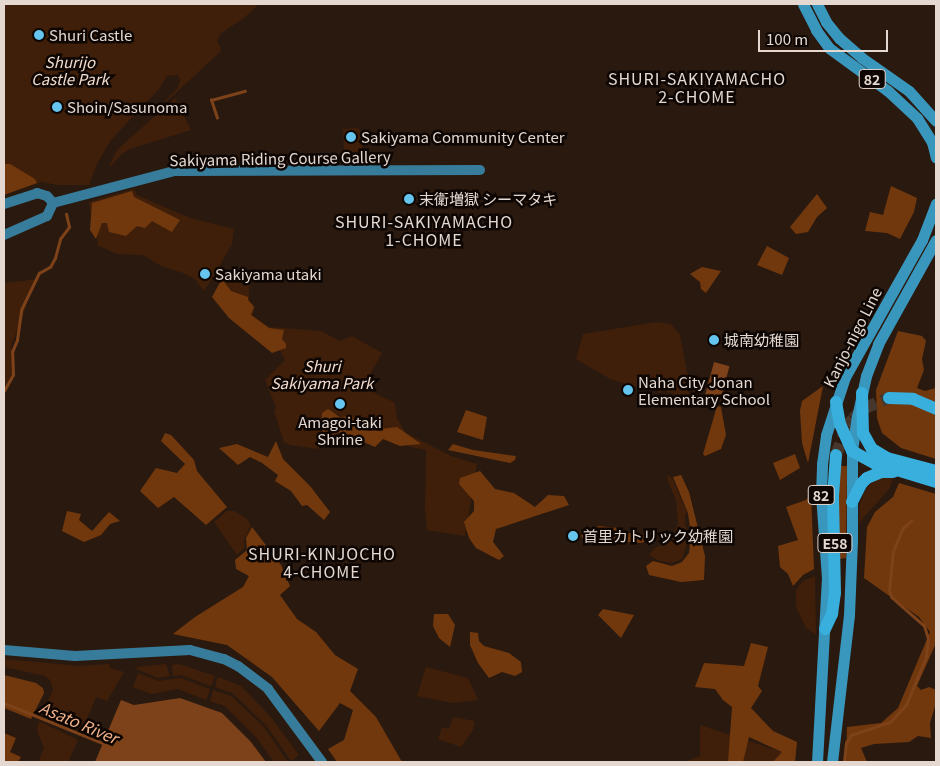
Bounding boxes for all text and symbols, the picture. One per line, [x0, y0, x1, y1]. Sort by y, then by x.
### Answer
scale bar [760, 20, 890, 52]
place label: Shuri Castle [49, 26, 132, 44]
text: 100 m [766, 28, 808, 49]
marker: Shuri Castle [33, 29, 45, 41]
park label: Shurijo Castle Park [31, 52, 109, 87]
district label: SHURI-SAKIYAMACHO 2-CHOME [606, 68, 788, 106]
road number: 82 [858, 68, 886, 90]
place label: Shoin/Sasunoma [67, 98, 187, 116]
marker: Shoin/Sasunoma [51, 101, 63, 113]
place label: Sakiyama Community Center [361, 128, 565, 146]
marker: Sakiyama Community Center [345, 131, 357, 143]
street label: Sakiyama Riding Course Gallery [169, 147, 391, 169]
place label: 末衛増獄 シーマタキ [419, 190, 557, 208]
marker: 末衛増獄 シーマタキ [403, 193, 415, 205]
district label: SHURI-SAKIYAMACHO 1-CHOME [333, 211, 515, 249]
place label: Sakiyama utaki [215, 265, 322, 283]
marker: Sakiyama utaki [199, 268, 211, 280]
street label: Kanjo-nigo Line [819, 284, 885, 390]
place label: 城南幼稚園 [724, 331, 799, 349]
marker: 城南幼稚園 [708, 334, 720, 346]
park label: Shuri Sakiyama Park [271, 356, 373, 391]
place label: Naha City Jonan Elementary School [638, 372, 770, 407]
marker: Naha City Jonan Elementary School [622, 384, 634, 396]
marker: Amagoi-taki Shrine [334, 398, 346, 410]
place label: Amagoi-taki Shrine [298, 412, 382, 447]
road number: 82 [807, 484, 835, 506]
place label: 首里カトリック幼稚園 [583, 527, 733, 545]
marker: 首里カトリック幼稚園 [567, 530, 579, 542]
road number: E58 [816, 532, 854, 554]
district label: SHURI-KINJOCHO 4-CHOME [246, 543, 398, 581]
water label: Asato River [37, 697, 121, 747]

